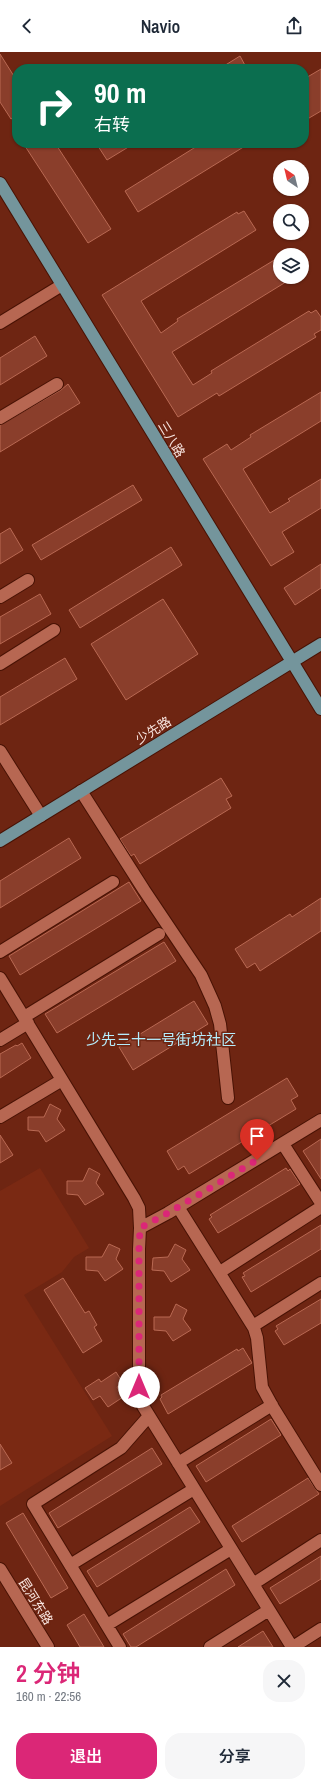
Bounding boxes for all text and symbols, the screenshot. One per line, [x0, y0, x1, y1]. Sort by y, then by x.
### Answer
text: Navio [141, 14, 180, 39]
icon: back [16, 15, 38, 37]
icon: share [283, 15, 305, 37]
text: 90 m [94, 74, 146, 112]
icon: right [28, 80, 80, 132]
text: 右转 [94, 112, 130, 137]
north arrow [273, 160, 309, 196]
map controls [273, 160, 309, 284]
button: search [273, 204, 309, 240]
button: layers [273, 248, 309, 284]
street label: 三八路 [154, 418, 189, 460]
street label: 少先路 [132, 713, 174, 748]
district label: 少先三十一号街坊社区 [86, 1029, 236, 1050]
pin [240, 1119, 274, 1160]
icon: arrive [246, 1125, 268, 1147]
position arrow [118, 1366, 160, 1408]
street label: 昆河东路 [15, 1575, 57, 1628]
text: 2 分钟 [16, 1657, 80, 1689]
button: close [263, 1660, 305, 1702]
text: 160 m · 22:56 [16, 1688, 81, 1705]
button: 退出 [16, 1733, 157, 1779]
button: 分享 [165, 1733, 305, 1779]

